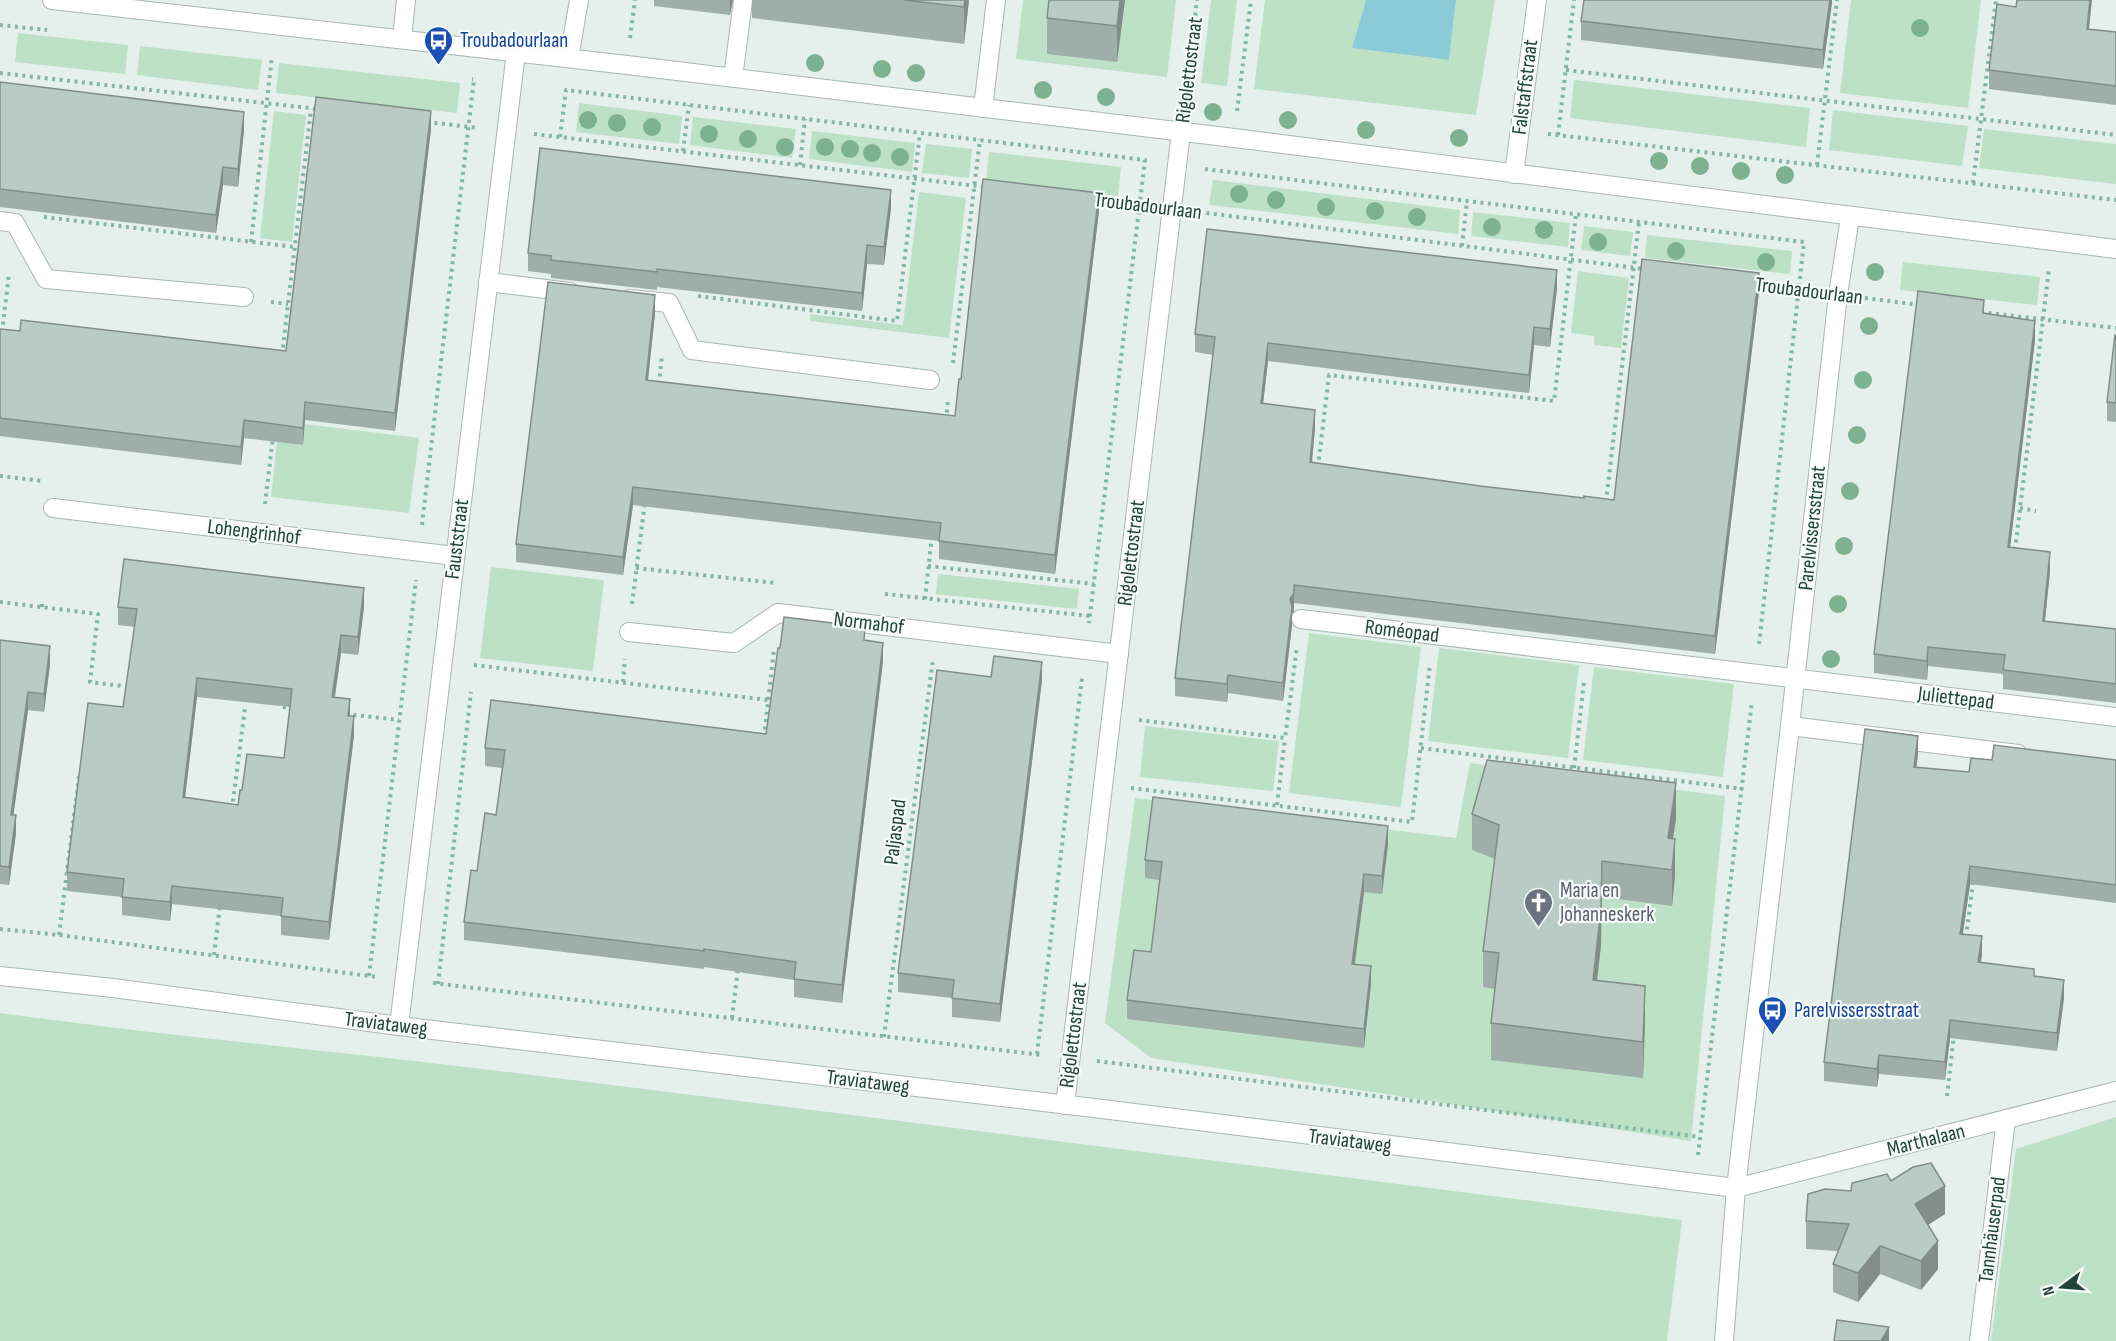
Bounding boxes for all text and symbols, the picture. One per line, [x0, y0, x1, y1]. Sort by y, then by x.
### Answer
street label: Rigolettostraat [1170, 16, 1208, 124]
bus stop icon: Troubadourlaan [423, 24, 455, 66]
place label: Troubadourlaan [460, 28, 568, 53]
street label: Falstaffstraat [1507, 38, 1543, 136]
street label: Troubadourlaan [1093, 187, 1203, 225]
street label: Troubadourlaan [1754, 272, 1864, 310]
street label: Parelvissersstraat [1793, 464, 1831, 592]
street label: Fauststraat [440, 498, 474, 580]
street label: Rigolettostraat [1112, 499, 1150, 607]
street label: Lohengrinhof [206, 514, 303, 550]
street label: Normahof [832, 606, 907, 640]
street label: Roméopad [1364, 614, 1440, 648]
street label: Juliettepad [1916, 681, 1995, 715]
street label: Paljaspad [879, 798, 911, 866]
place label: Maria en Johanneskerk [1559, 878, 1654, 927]
church icon: Maria en Johanneskerk [1523, 886, 1555, 928]
street label: Rigolettostraat [1054, 981, 1092, 1089]
bus stop icon: Parelvissersstraat [1757, 994, 1789, 1036]
place label: Parelvissersstraat [1794, 998, 1919, 1023]
street label: Traviataweg [343, 1007, 429, 1041]
street label: Traviataweg [825, 1065, 911, 1099]
street label: Marthalaan [1884, 1118, 1968, 1162]
street label: Traviataweg [1307, 1124, 1393, 1158]
street label: Tannhäuserpad [1973, 1176, 2011, 1284]
north arrow [2032, 1257, 2092, 1317]
text: N [2039, 1284, 2059, 1297]

